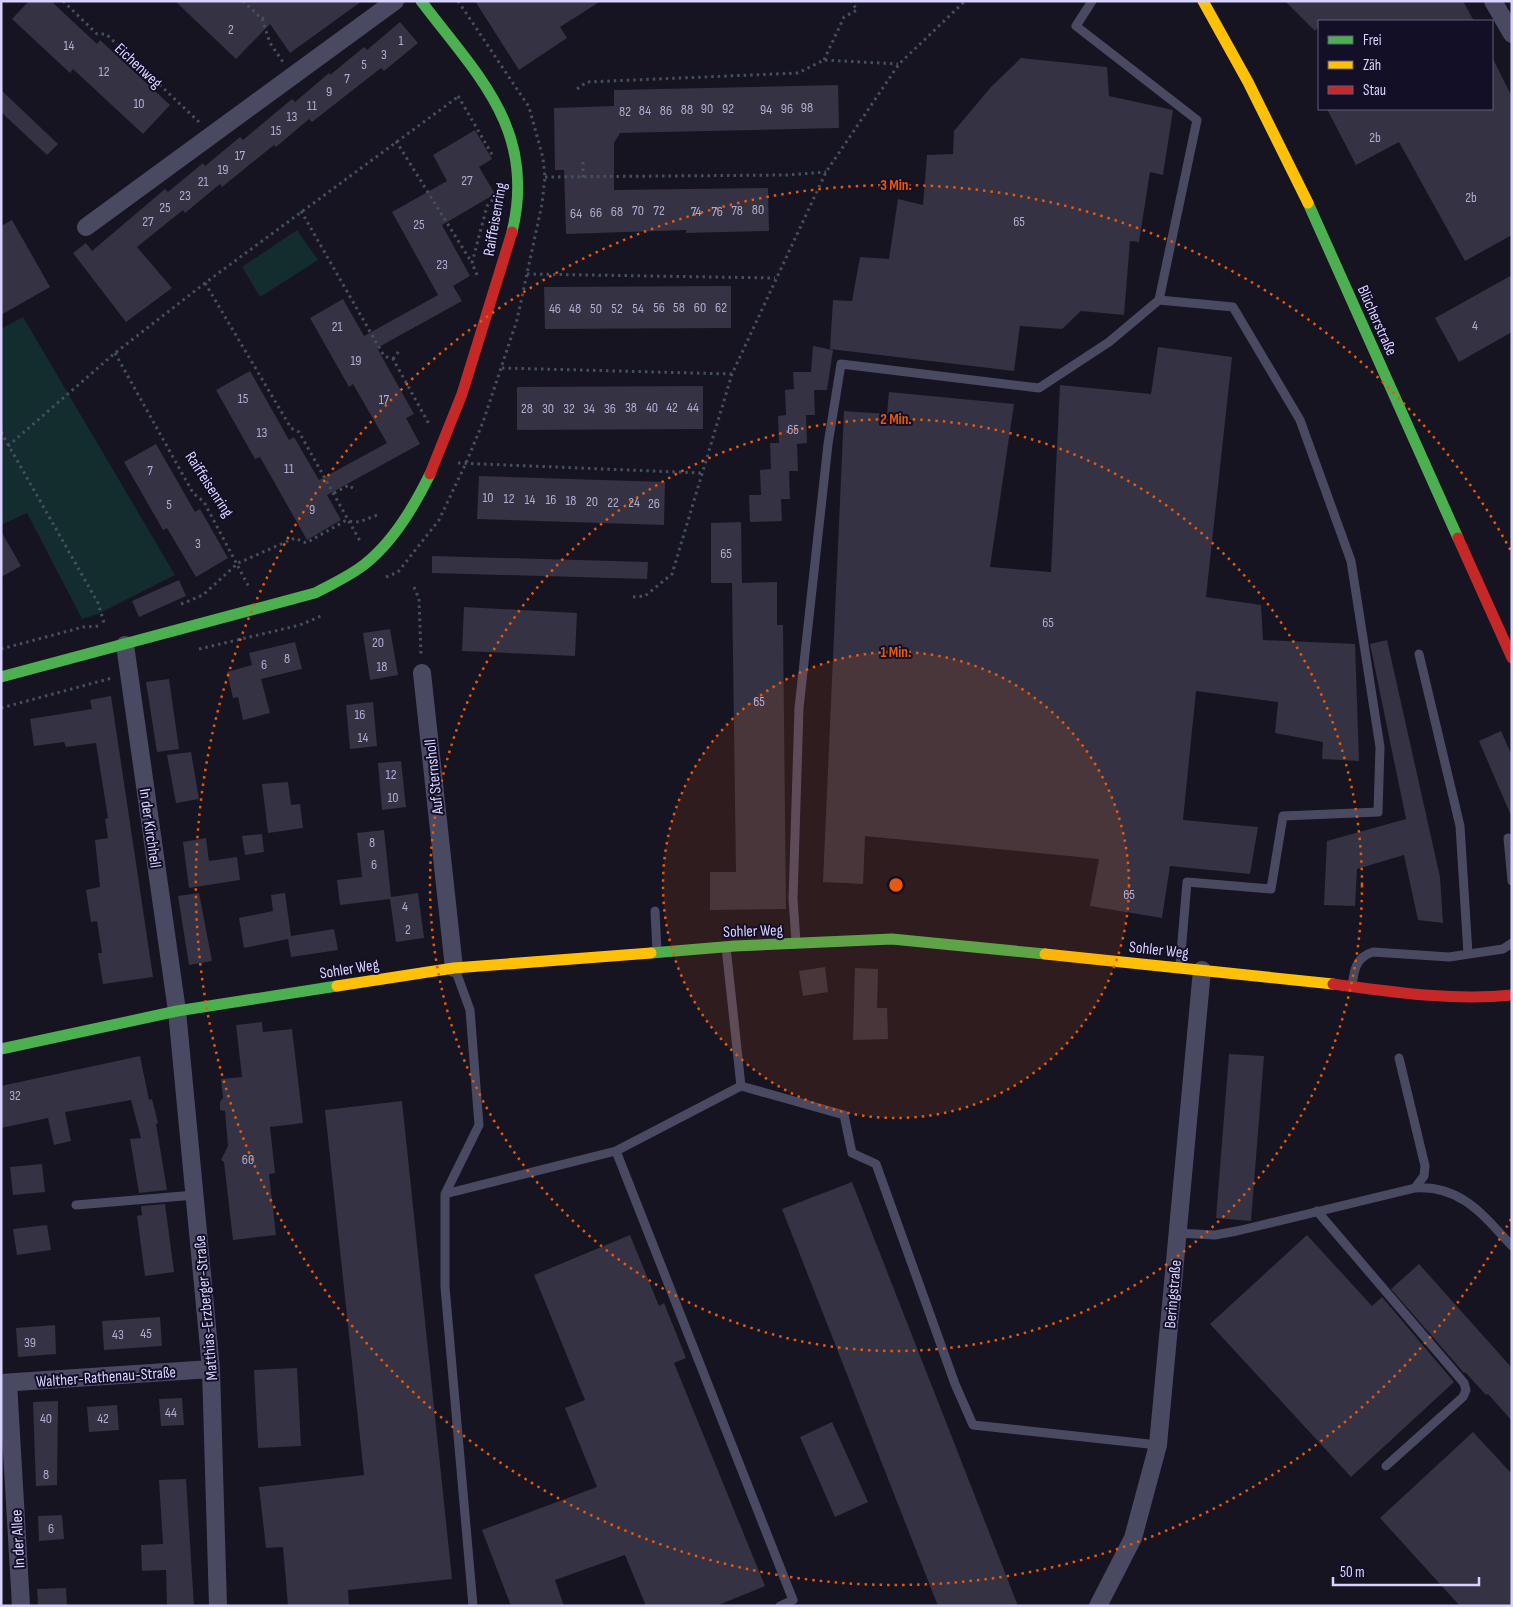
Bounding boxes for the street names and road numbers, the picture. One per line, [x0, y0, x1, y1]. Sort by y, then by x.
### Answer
street label: Eichenweg [110, 39, 166, 93]
street label: Raiffeisenring [480, 181, 511, 258]
street label: Blücherstraße [1353, 282, 1401, 359]
street label: Raiffeisenring [181, 448, 237, 521]
street label: Auf Sternsholl [421, 738, 448, 816]
street label: In der Kirchhell [135, 787, 164, 869]
street label: Sohler Weg [723, 921, 783, 942]
street label: Sohler Weg [1128, 938, 1190, 963]
street label: Sohler Weg [318, 955, 380, 984]
street label: Matthias-Erzberger-Straße [191, 1235, 222, 1381]
street label: Beringstraße [1161, 1259, 1186, 1329]
street label: Walther-Rathenau-Straße [36, 1363, 177, 1392]
street label: In der Allee [7, 1509, 30, 1569]

